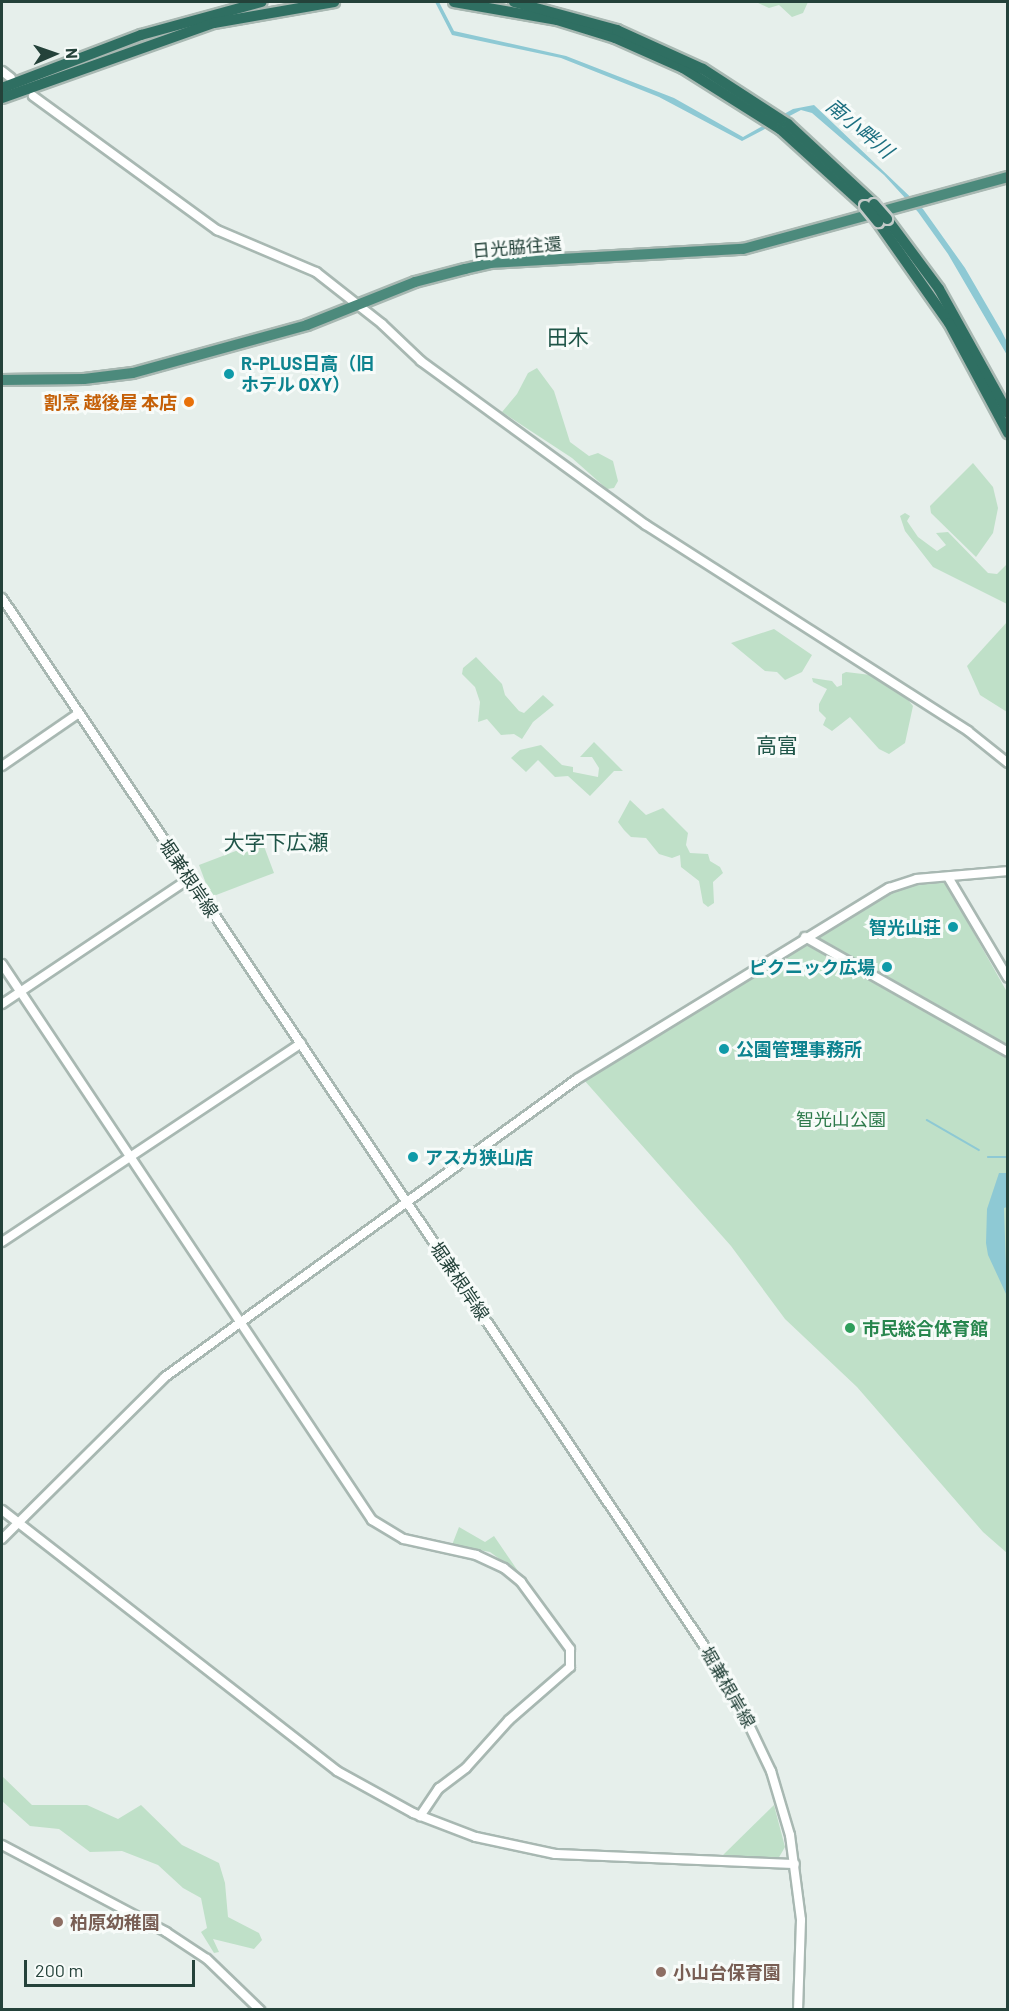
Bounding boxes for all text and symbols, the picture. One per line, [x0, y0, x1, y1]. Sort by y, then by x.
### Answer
north arrow [24, 24, 84, 84]
text: N [63, 48, 82, 59]
water label: 南小畔川 [822, 93, 898, 163]
street label: 日光脇往還 [471, 232, 563, 262]
district label: 田木 [547, 324, 589, 350]
place label: R-PLUS日高（旧 ホテル OXY） [241, 353, 374, 395]
marker: R-PLUS日高（旧 ホテル OXY） [222, 367, 236, 381]
place label: 割烹 越後屋 本店 [44, 391, 177, 413]
marker: 割烹 越後屋 本店 [182, 395, 196, 409]
district label: 高富 [756, 732, 798, 758]
district label: 大字下広瀬 [224, 829, 328, 855]
street label: 堀兼根岸線 [155, 835, 223, 921]
place label: 智光山荘 [869, 916, 941, 938]
marker: 智光山荘 [946, 920, 960, 934]
place label: ピクニック広場 [749, 956, 875, 978]
marker: ピクニック広場 [880, 960, 894, 974]
place label: 公園管理事務所 [736, 1038, 862, 1060]
marker: 公園管理事務所 [717, 1042, 731, 1056]
park label: 智光山公園 [796, 1108, 886, 1130]
place label: アスカ狭山店 [425, 1146, 533, 1168]
marker: アスカ狭山店 [406, 1150, 420, 1164]
street label: 堀兼根岸線 [426, 1238, 494, 1324]
place label: 市民総合体育館 [862, 1317, 988, 1339]
marker: 市民総合体育館 [843, 1321, 857, 1335]
street label: 堀兼根岸線 [696, 1643, 760, 1731]
place label: 柏原幼稚園 [70, 1911, 160, 1933]
marker: 柏原幼稚園 [51, 1915, 65, 1929]
scale bar [27, 1948, 198, 1986]
text: 200 m [35, 1959, 83, 1981]
place label: 小山台保育園 [673, 1961, 781, 1983]
marker: 小山台保育園 [654, 1965, 668, 1979]

